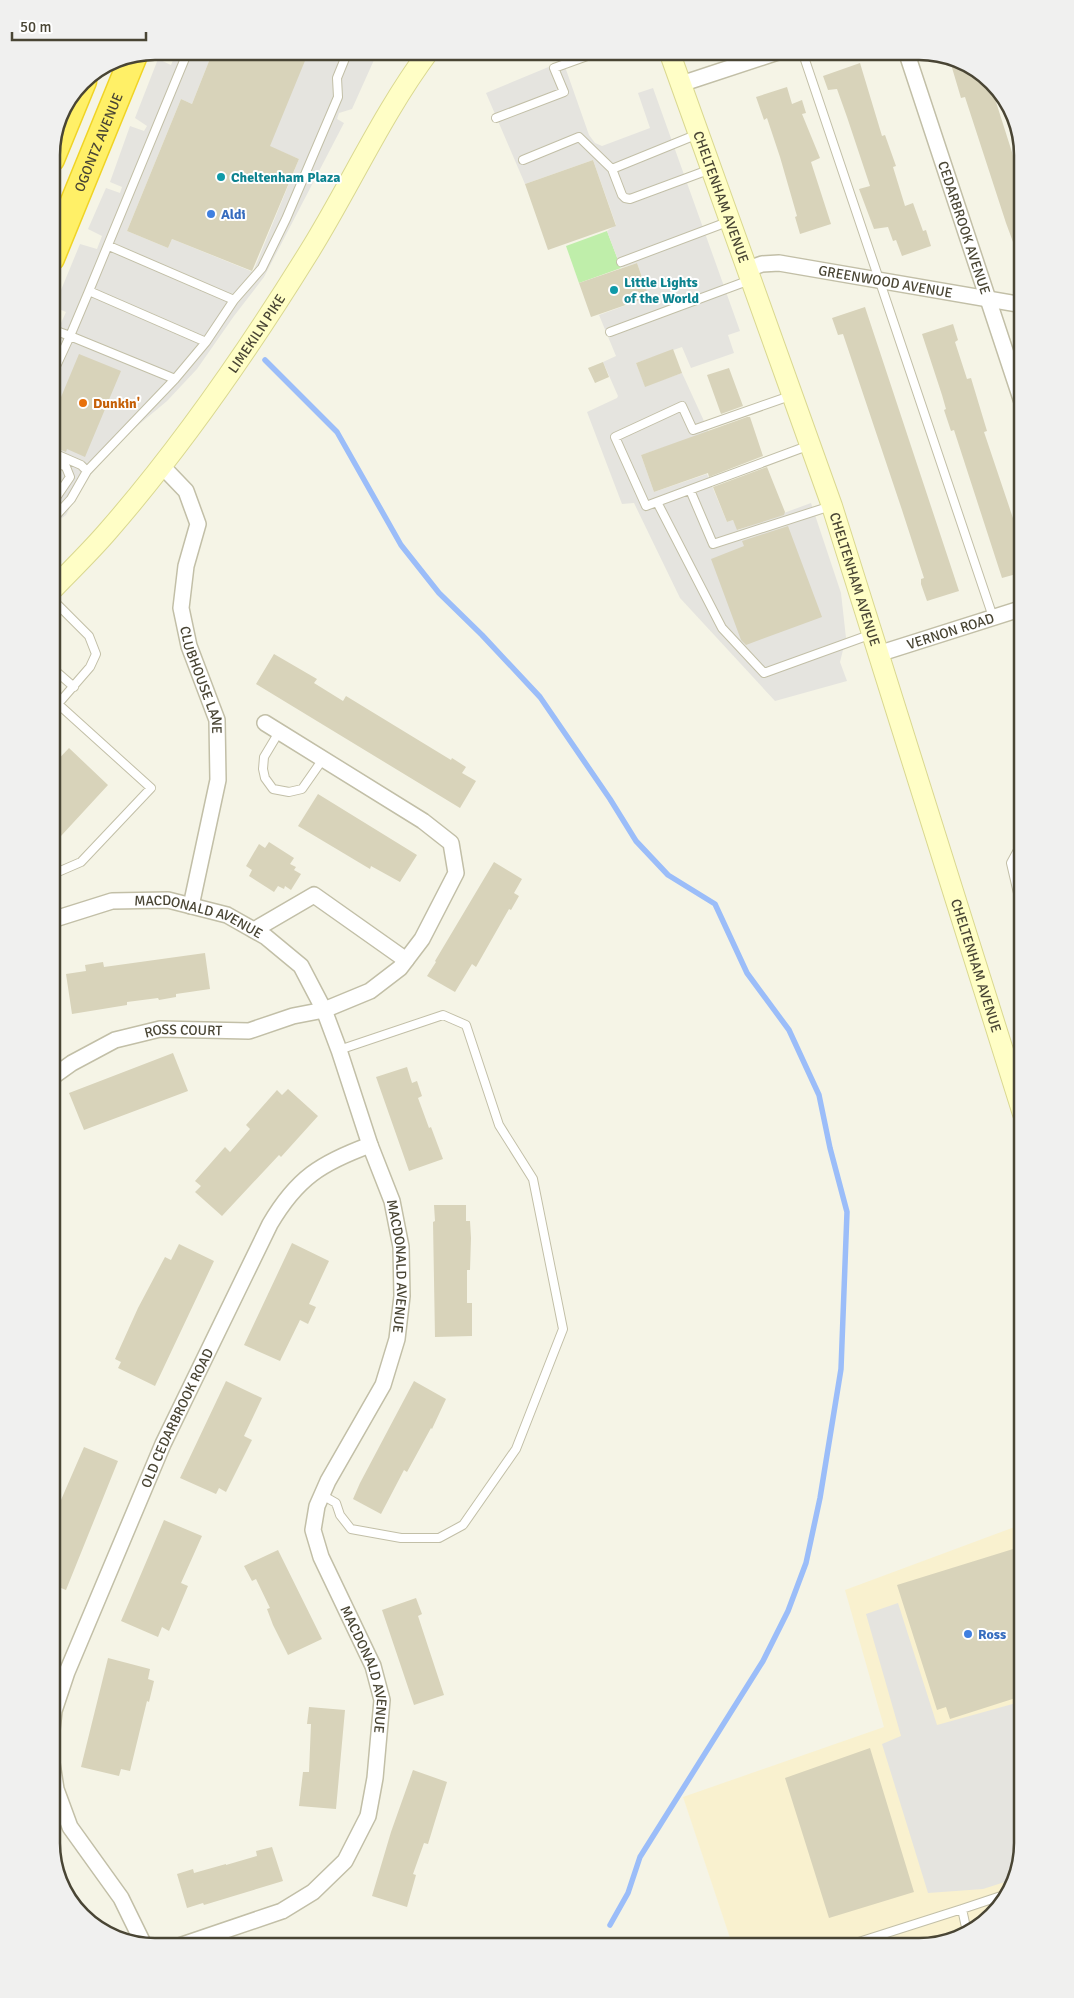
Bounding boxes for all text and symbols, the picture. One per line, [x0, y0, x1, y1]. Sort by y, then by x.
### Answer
scale bar [12, 10, 146, 42]
text: 50 m [20, 18, 51, 36]
street label: OGONTZ AVENUE [70, 90, 126, 194]
street label: CHELTENHAM AVENUE [690, 129, 753, 265]
street label: CEDARBROOK AVENUE [934, 159, 994, 297]
place label: Cheltenham Plaza [231, 169, 341, 186]
marker: Cheltenham Plaza [215, 171, 227, 183]
place label: Aldi [221, 206, 246, 223]
marker: Aldi [205, 208, 217, 220]
street label: GREENWOOD AVENUE [817, 261, 954, 301]
place label: Little Lights of the World [624, 274, 700, 307]
marker: Little Lights of the World [608, 284, 620, 296]
street label: LIMEKILN PIKE [224, 291, 289, 376]
place label: Dunkin' [93, 395, 140, 412]
marker: Dunkin' [77, 397, 89, 409]
street label: CHELTENHAM AVENUE [826, 510, 884, 648]
street label: VERNON ROAD [905, 609, 996, 653]
street label: CLUBHOUSE LANE [177, 624, 226, 734]
street label: MACDONALD AVENUE [134, 891, 266, 942]
street label: CHELTENHAM AVENUE [947, 897, 1005, 1034]
street label: ROSS COURT [142, 1020, 222, 1041]
street label: MACDONALD AVENUE [383, 1198, 411, 1334]
street label: OLD CEDARBROOK ROAD [137, 1345, 217, 1490]
street label: MACDONALD AVENUE [337, 1603, 391, 1734]
place label: Ross [978, 1626, 1006, 1643]
marker: Ross [962, 1628, 974, 1640]

